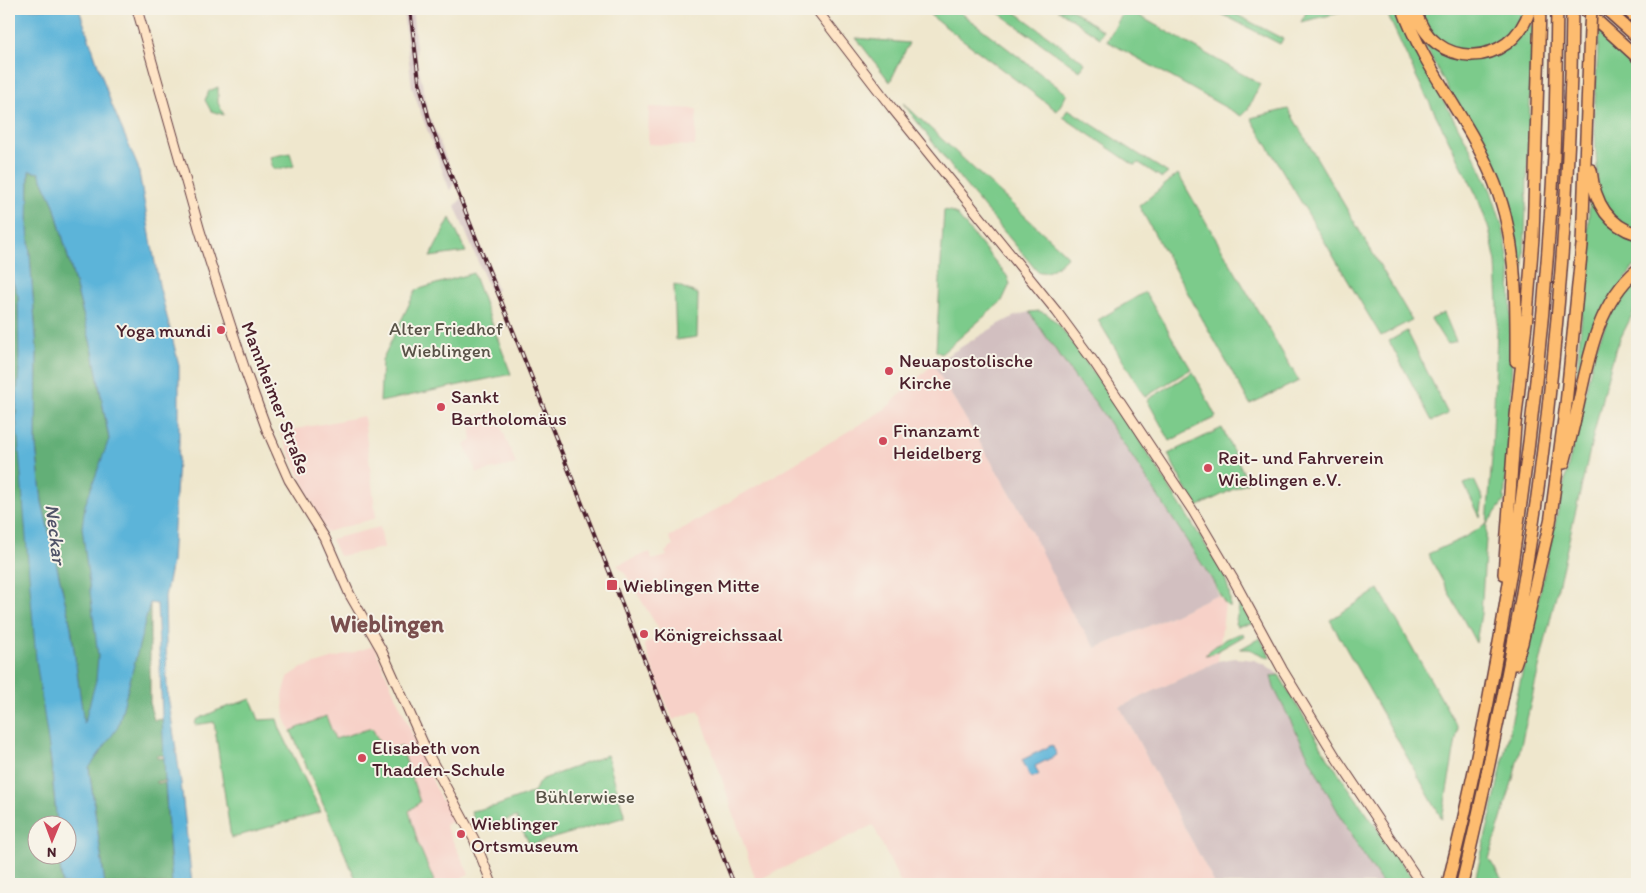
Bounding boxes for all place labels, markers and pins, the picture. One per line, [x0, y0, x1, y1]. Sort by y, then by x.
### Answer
place label: Yoga mundi [116, 319, 211, 342]
marker: Yoga mundi [215, 324, 227, 336]
place label: Neuapostolische Kirche [899, 349, 1033, 394]
marker: Neuapostolische Kirche [883, 365, 895, 377]
place label: Sankt Bartholomäus [451, 385, 567, 430]
marker: Sankt Bartholomäus [435, 401, 447, 413]
place label: Finanzamt Heidelberg [893, 419, 982, 464]
marker: Finanzamt Heidelberg [877, 435, 889, 447]
place label: Reit- und Fahrverein Wieblingen e.V. [1218, 446, 1384, 491]
marker: Reit- und Fahrverein Wieblingen e.V. [1202, 462, 1214, 474]
place label: Wieblingen Mitte [623, 574, 760, 597]
marker: Wieblingen Mitte [605, 578, 619, 592]
place label: Königreichssaal [654, 623, 783, 646]
marker: Königreichssaal [638, 628, 650, 640]
place label: Elisabeth von Thadden-Schule [372, 736, 505, 781]
marker: Elisabeth von Thadden-Schule [356, 752, 368, 764]
place label: Wieblinger Ortsmuseum [471, 812, 579, 857]
marker: Wieblinger Ortsmuseum [455, 828, 467, 840]

